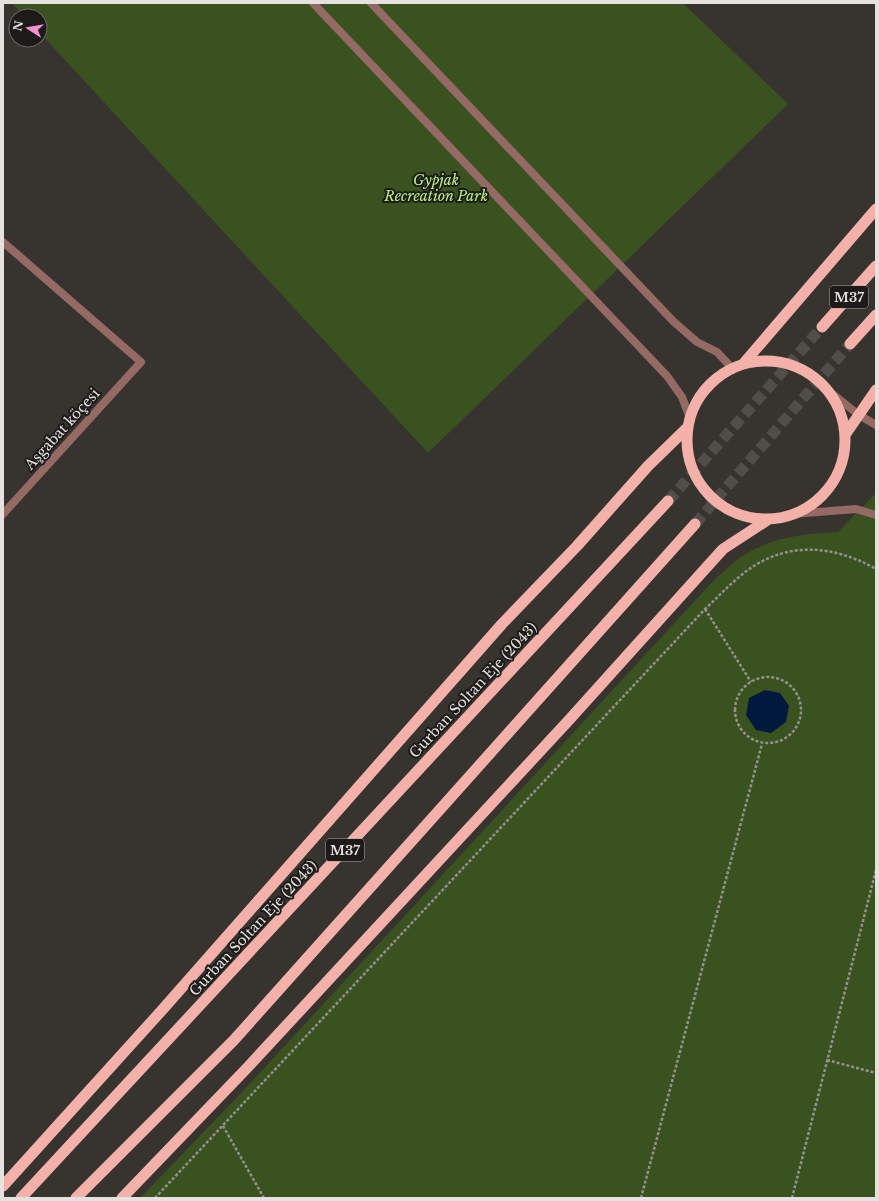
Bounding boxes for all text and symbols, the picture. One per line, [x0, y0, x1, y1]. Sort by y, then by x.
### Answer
north arrow [8, 8, 48, 48]
text: N [10, 19, 26, 32]
park label: Gypjak Recreation Park [383, 171, 488, 205]
road number: M37 [830, 286, 868, 308]
street label: Aşgabat köçesi [20, 384, 103, 474]
street label: Gurban Soltan Eje (2043) [405, 618, 541, 762]
road number: M37 [326, 839, 364, 861]
street label: Gurban Soltan Eje (2043) [185, 856, 321, 1000]

